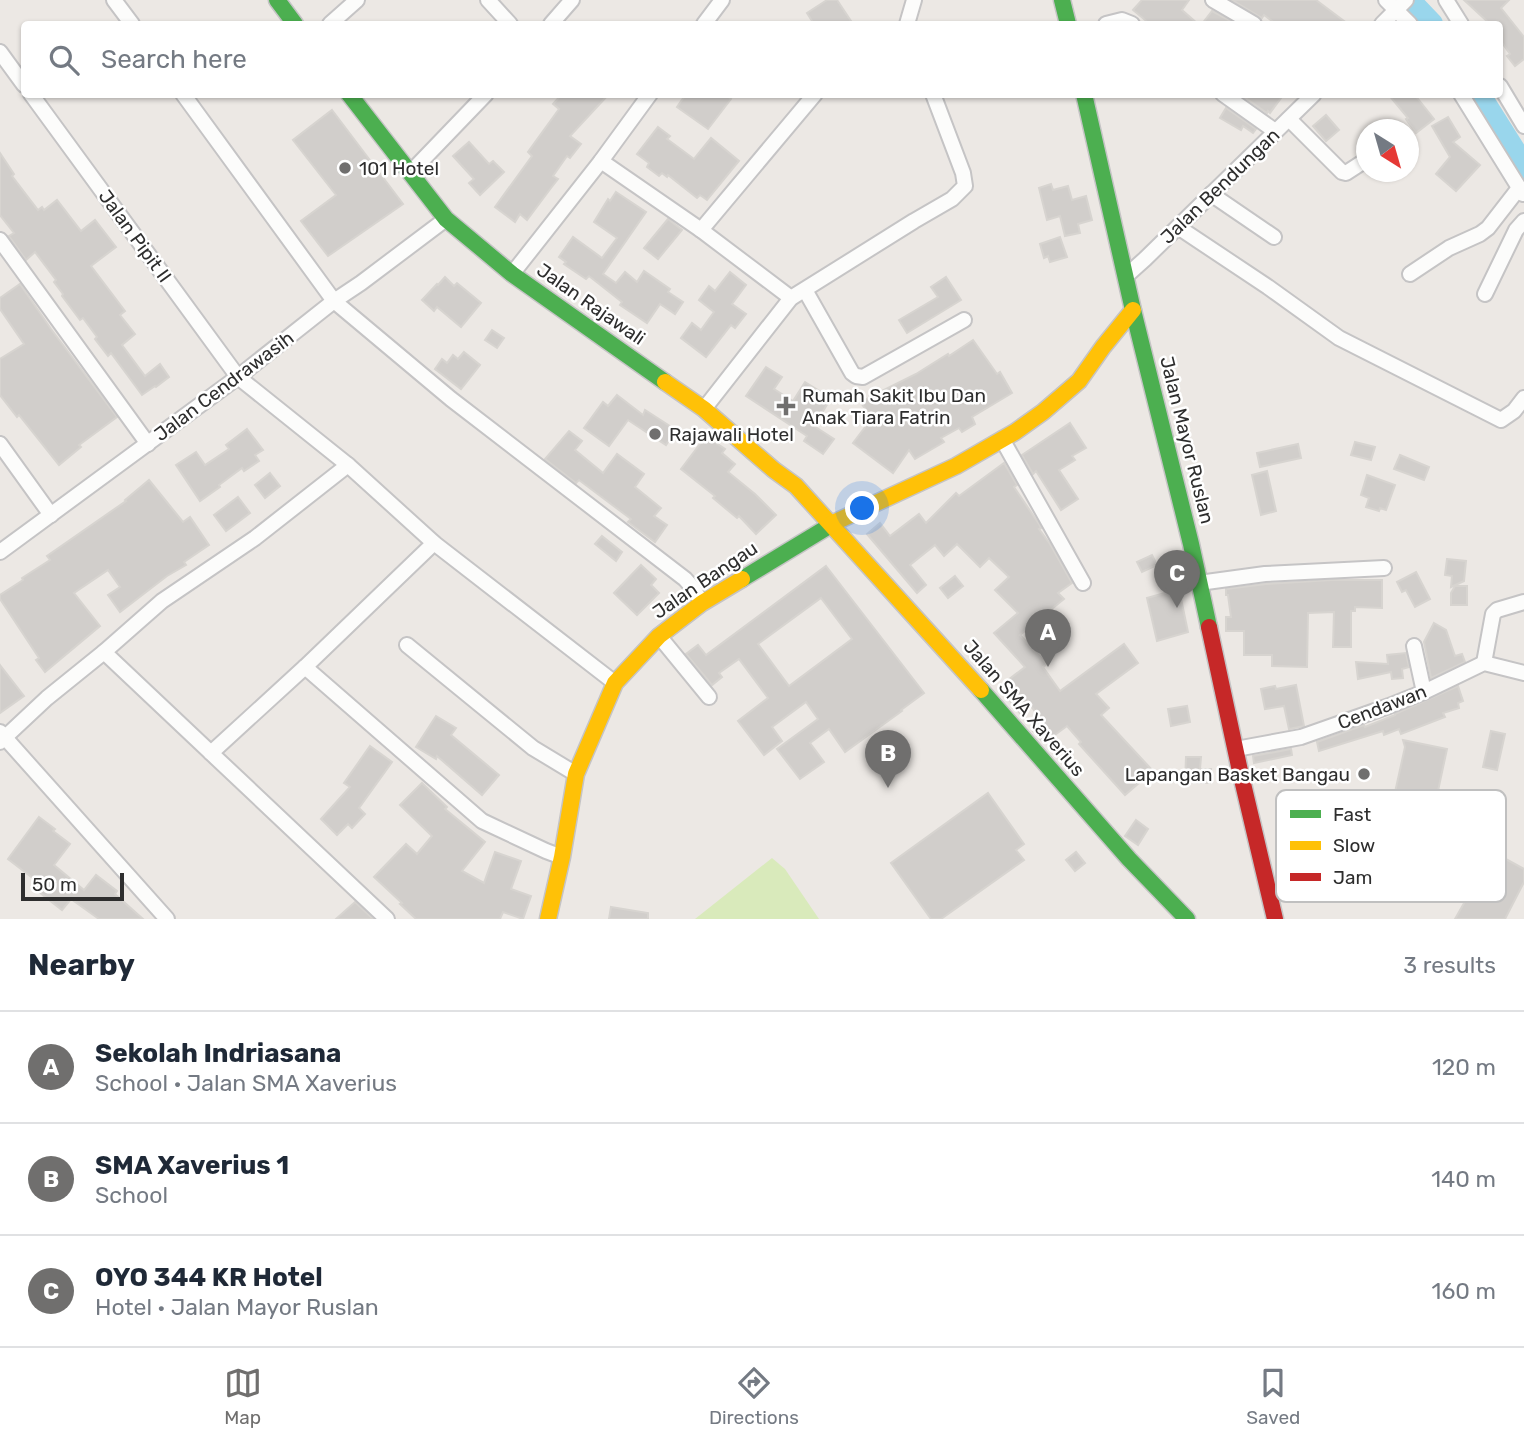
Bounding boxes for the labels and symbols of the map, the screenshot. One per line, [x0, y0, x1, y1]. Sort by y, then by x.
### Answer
north arrow [1356, 119, 1419, 182]
street label: Jalan Bendungan [1156, 123, 1284, 249]
place label: 101 Hotel [359, 157, 439, 180]
marker: 101 Hotel [337, 160, 353, 176]
street label: Jalan Pipit II [94, 185, 176, 287]
street label: Jalan Rajawali [532, 258, 650, 350]
street label: Jalan Cendrawasih [150, 326, 298, 446]
street label: Jalan Mayor Ruslan [1155, 354, 1219, 526]
place label: Rumah Sakit Ibu Dan Anak Tiara Fatrin [802, 384, 986, 429]
marker: Rumah Sakit Ibu Dan Anak Tiara Fatrin [776, 396, 796, 416]
place label: Rajawali Hotel [669, 423, 794, 446]
marker: Rajawali Hotel [647, 426, 663, 442]
your location [845, 491, 879, 525]
street label: Jalan Bangau [648, 536, 762, 624]
pin: C [1154, 550, 1200, 608]
pin: A [1025, 609, 1071, 667]
street label: Jalan SMA Xaverius [958, 635, 1090, 781]
street label: Cendawan [1334, 680, 1430, 734]
pin: B [865, 730, 911, 788]
place label: Lapangan Basket Bangau [1125, 763, 1350, 786]
marker: Lapangan Basket Bangau [1356, 766, 1372, 782]
legend [1276, 790, 1506, 902]
text: Fast [1333, 803, 1372, 826]
text: Slow [1333, 834, 1375, 857]
text: Jam [1333, 866, 1372, 889]
scale bar [21, 870, 124, 902]

